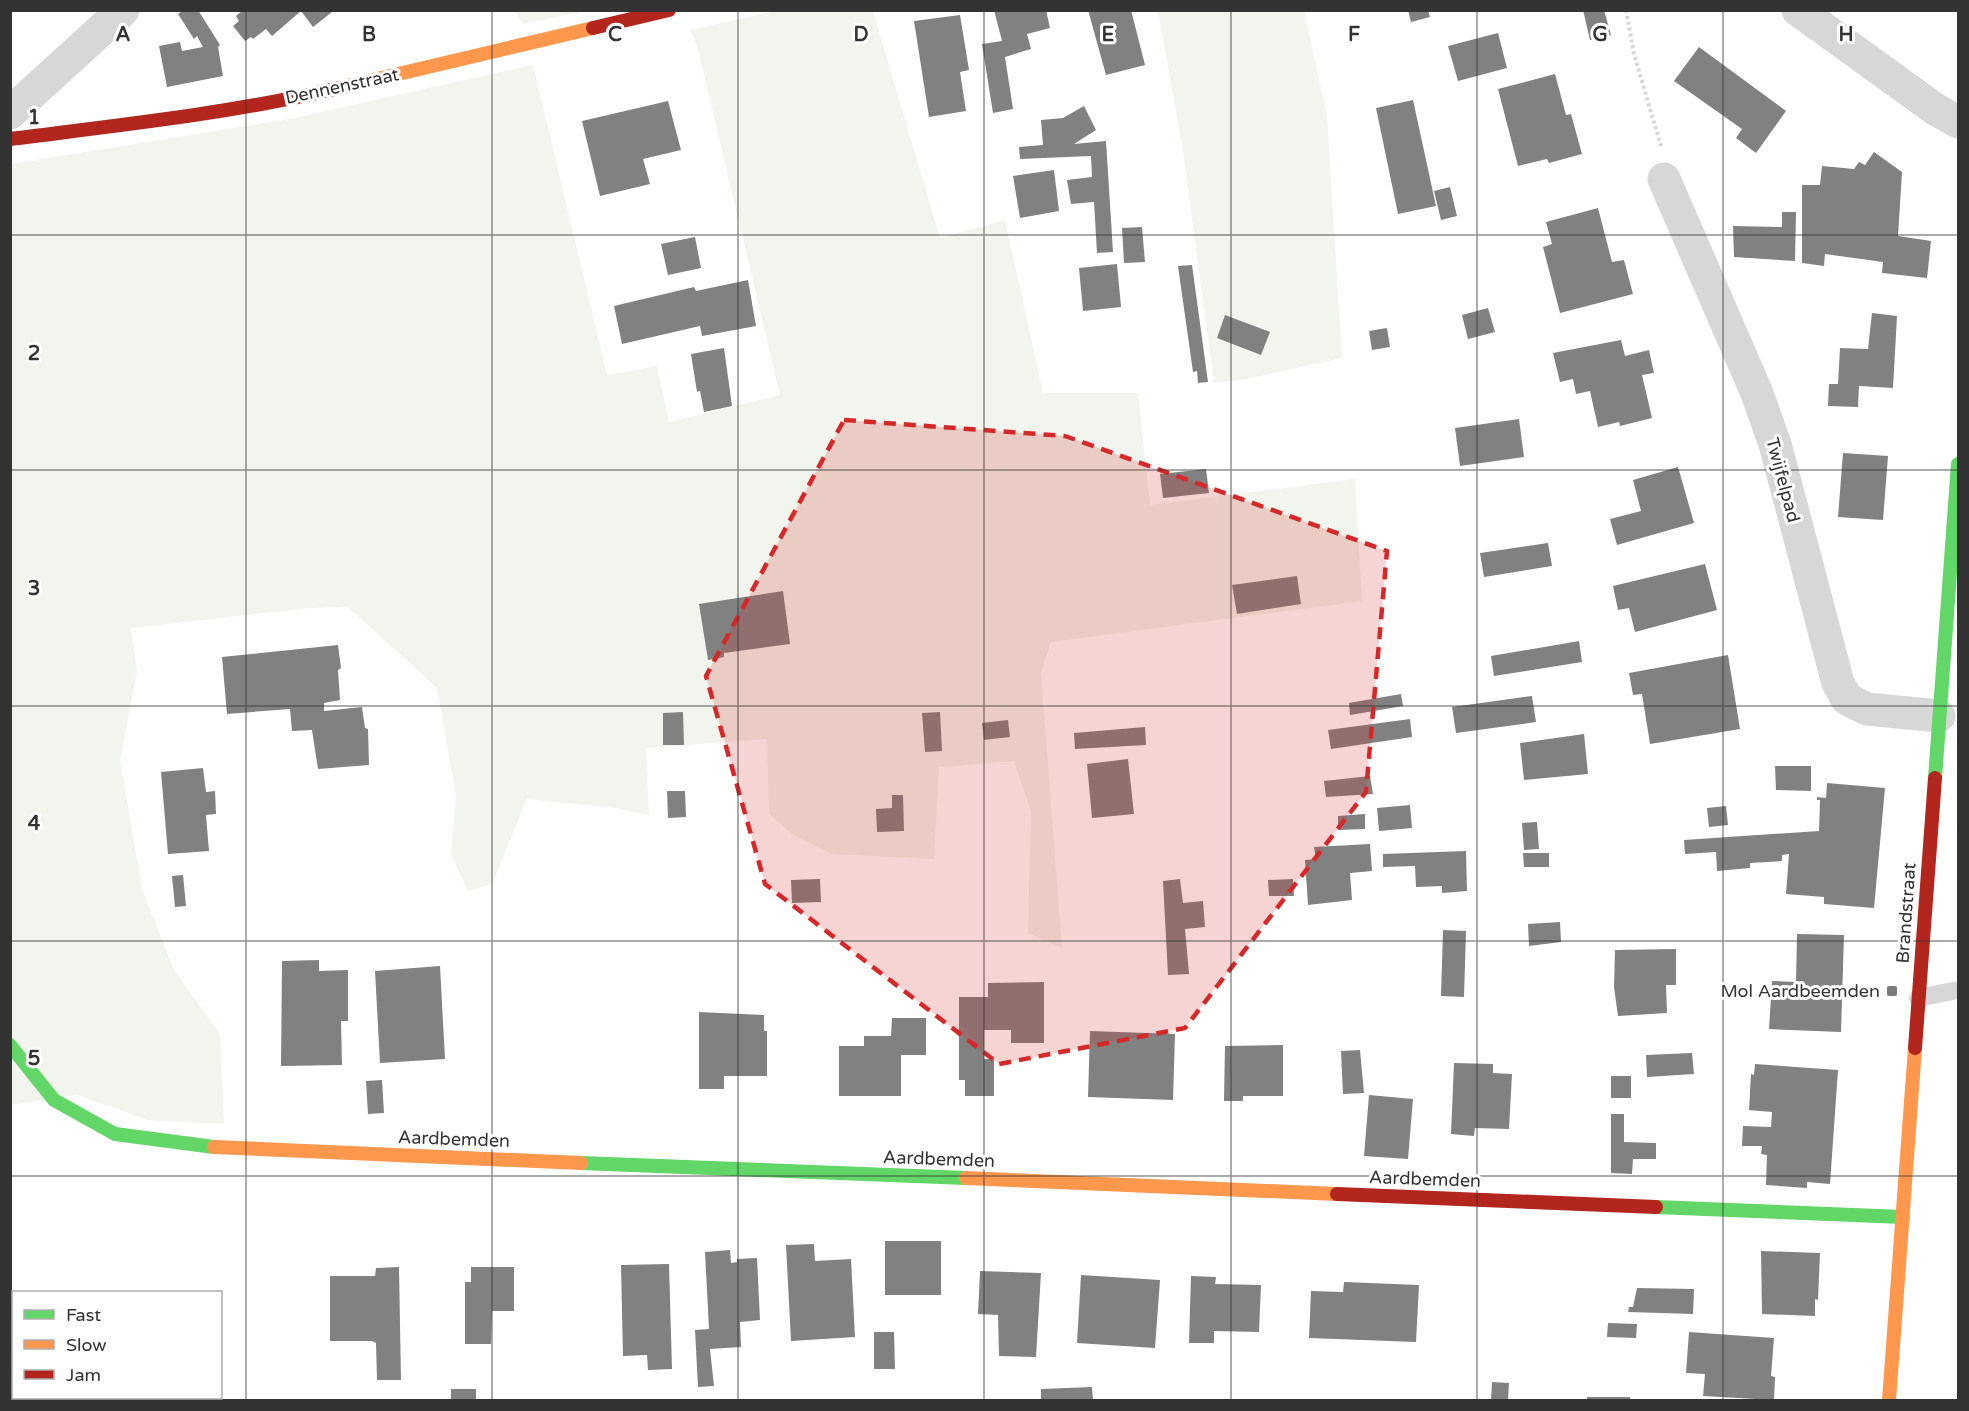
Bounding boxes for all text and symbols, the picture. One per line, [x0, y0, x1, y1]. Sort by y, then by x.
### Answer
text: A [116, 23, 131, 47]
text: B [362, 23, 376, 47]
text: C [608, 23, 622, 47]
text: D [853, 23, 869, 47]
text: E [1102, 23, 1115, 47]
text: F [1348, 23, 1360, 47]
text: G [1592, 23, 1608, 47]
text: H [1838, 23, 1854, 47]
street label: Dennenstraat [283, 63, 401, 109]
text: 1 [28, 106, 40, 130]
text: 2 [28, 342, 40, 366]
street label: Twijfelpad [1761, 435, 1805, 525]
text: 3 [28, 577, 40, 601]
text: 4 [28, 812, 41, 836]
street label: Brandstraat [1892, 862, 1921, 964]
place label: Mol Aardbeemden [1720, 980, 1880, 1002]
marker: Mol Aardbeemden [1885, 984, 1899, 998]
text: 5 [28, 1047, 40, 1071]
street label: Aardbemden [398, 1126, 510, 1152]
street label: Aardbemden [883, 1146, 995, 1172]
street label: Aardbemden [1369, 1166, 1481, 1192]
legend [12, 1291, 222, 1399]
text: Fast [66, 1304, 101, 1326]
text: Slow [66, 1334, 107, 1356]
text: Jam [66, 1364, 101, 1386]

